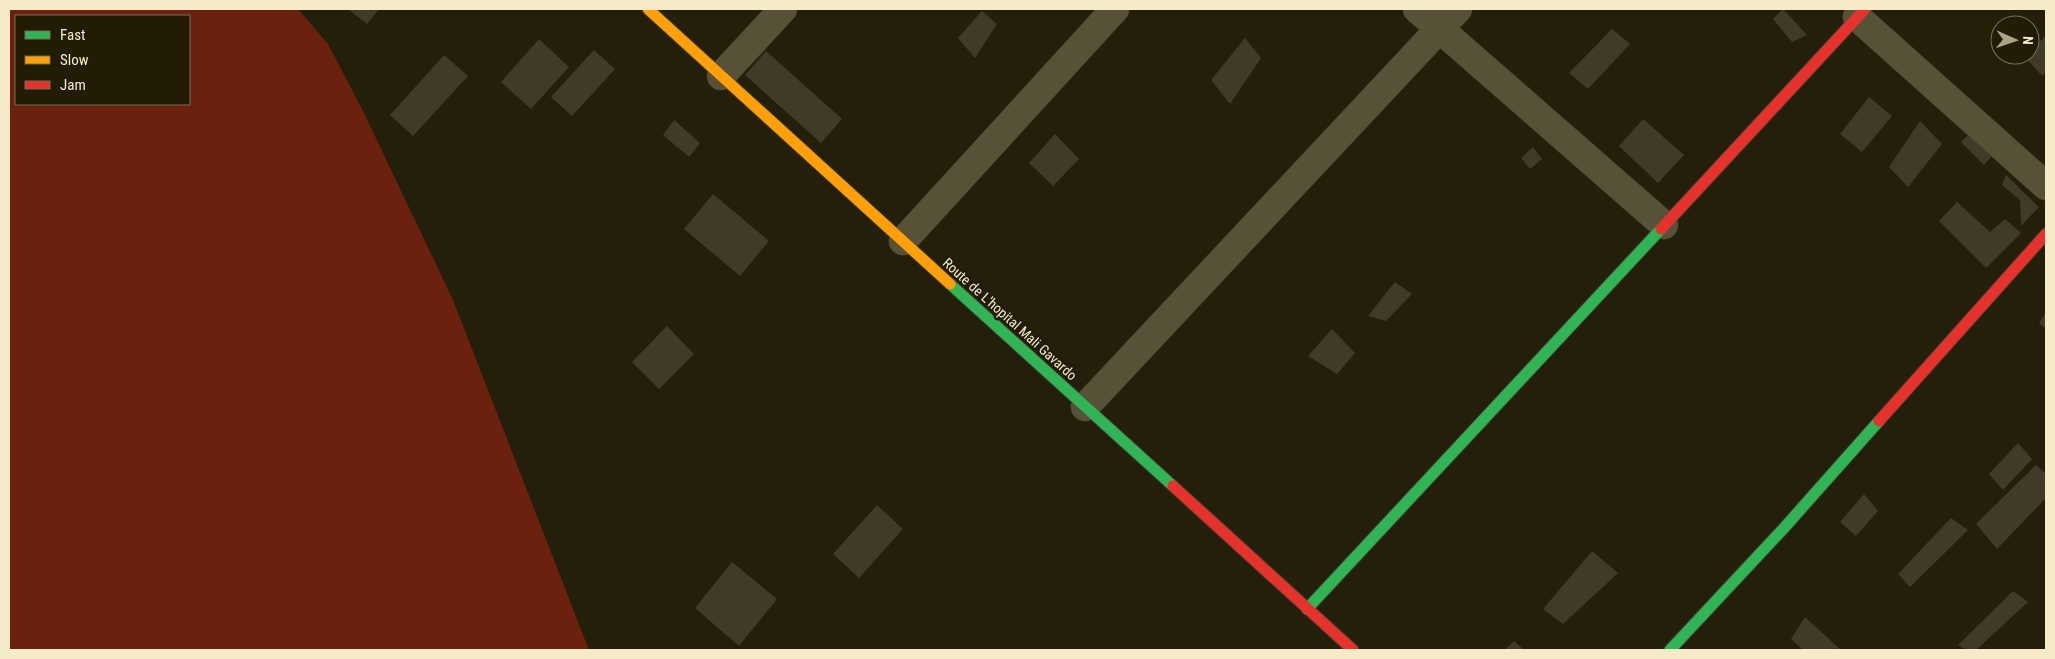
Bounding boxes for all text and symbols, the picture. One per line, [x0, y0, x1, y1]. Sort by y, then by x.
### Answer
legend [15, 15, 190, 105]
north arrow [1990, 15, 2040, 65]
text: Fast [60, 26, 85, 44]
text: N [2020, 36, 2036, 45]
text: Slow [60, 51, 89, 69]
text: Jam [60, 76, 86, 94]
street label: Route de L'hopital Mali Gavardo [940, 255, 1080, 383]

